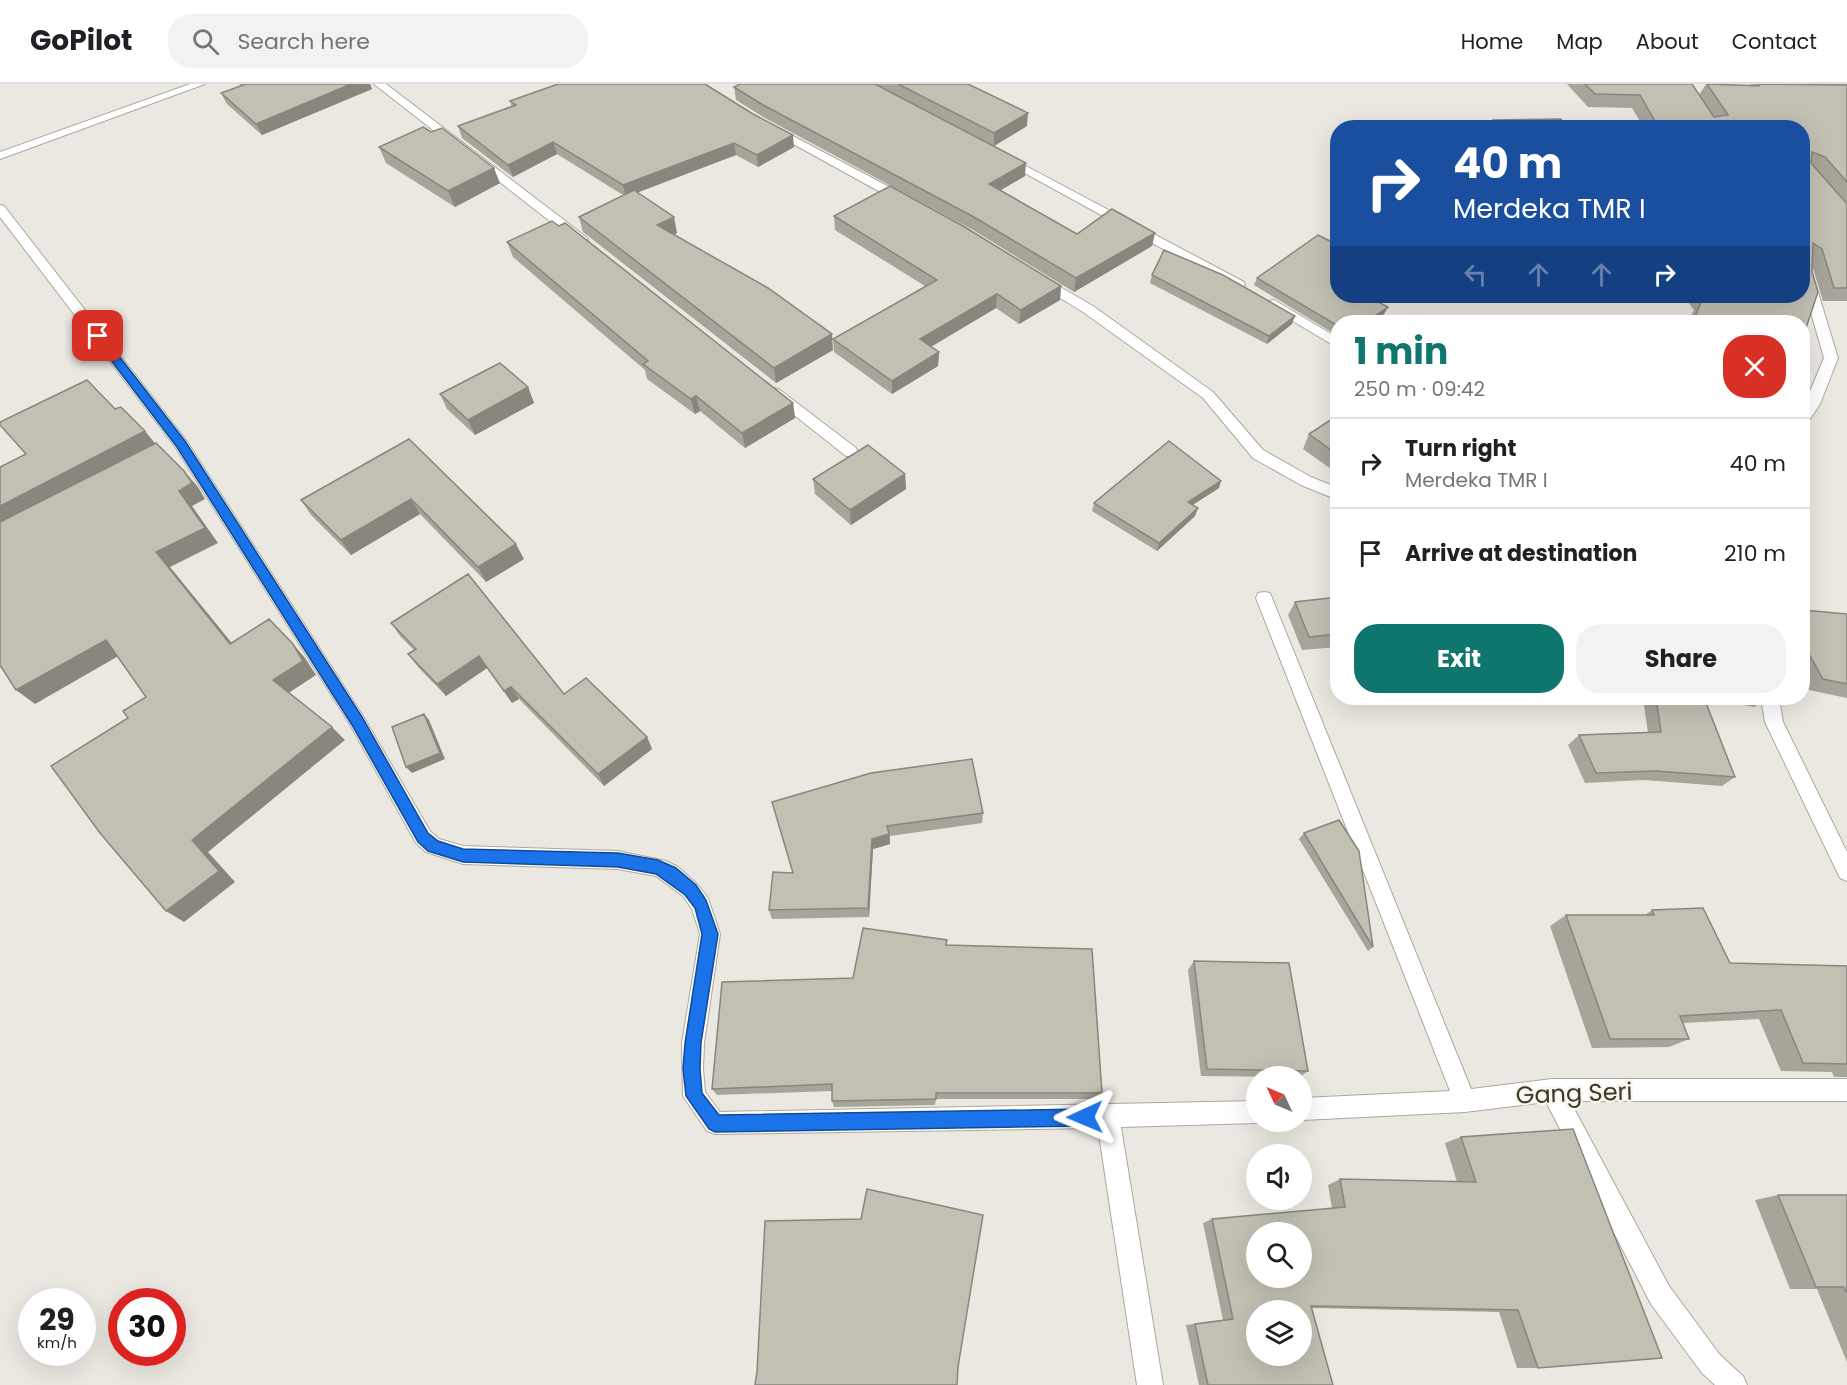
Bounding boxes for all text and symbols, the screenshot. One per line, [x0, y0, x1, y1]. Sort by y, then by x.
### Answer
search box [168, 14, 588, 68]
text: GoPilot [30, 21, 132, 60]
icon: search [189, 25, 222, 58]
text: Search here [237, 26, 370, 57]
text: Home [1461, 27, 1523, 56]
text: Map [1556, 27, 1603, 56]
text: About [1636, 27, 1699, 56]
text: Contact [1732, 27, 1817, 56]
text: 40 m [1453, 134, 1562, 193]
icon: right [1354, 144, 1432, 222]
text: Merdeka TMR I [1453, 190, 1646, 227]
icon: left [1459, 258, 1492, 291]
icon: ahead [1522, 258, 1555, 291]
icon: ahead [1585, 258, 1618, 291]
icon: right [1648, 258, 1681, 291]
pin [72, 310, 123, 361]
icon: arrive [81, 319, 114, 352]
text: 1 min [1354, 326, 1448, 377]
button: close [1723, 335, 1786, 398]
text: 250 m · 09:42 [1354, 375, 1485, 403]
text: Turn right [1405, 433, 1516, 464]
icon: right [1354, 447, 1387, 480]
text: 40 m [1730, 448, 1786, 479]
text: Merdeka TMR I [1405, 466, 1548, 494]
icon: arrive [1354, 537, 1387, 570]
text: Arrive at destination [1405, 538, 1637, 569]
text: 210 m [1724, 538, 1786, 569]
button: Exit [1354, 624, 1564, 693]
button: Share [1576, 624, 1786, 693]
north arrow [1246, 1066, 1312, 1132]
map controls [1246, 1066, 1312, 1366]
street label: Gang Seri [1515, 1074, 1633, 1112]
position arrow [1053, 1085, 1117, 1149]
button: sound [1246, 1144, 1312, 1210]
button: search [1246, 1222, 1312, 1288]
speed limit sign: 30 [108, 1288, 186, 1366]
text: 29 [39, 1298, 75, 1341]
button: layers [1246, 1300, 1312, 1366]
text: km/h [37, 1332, 77, 1353]

